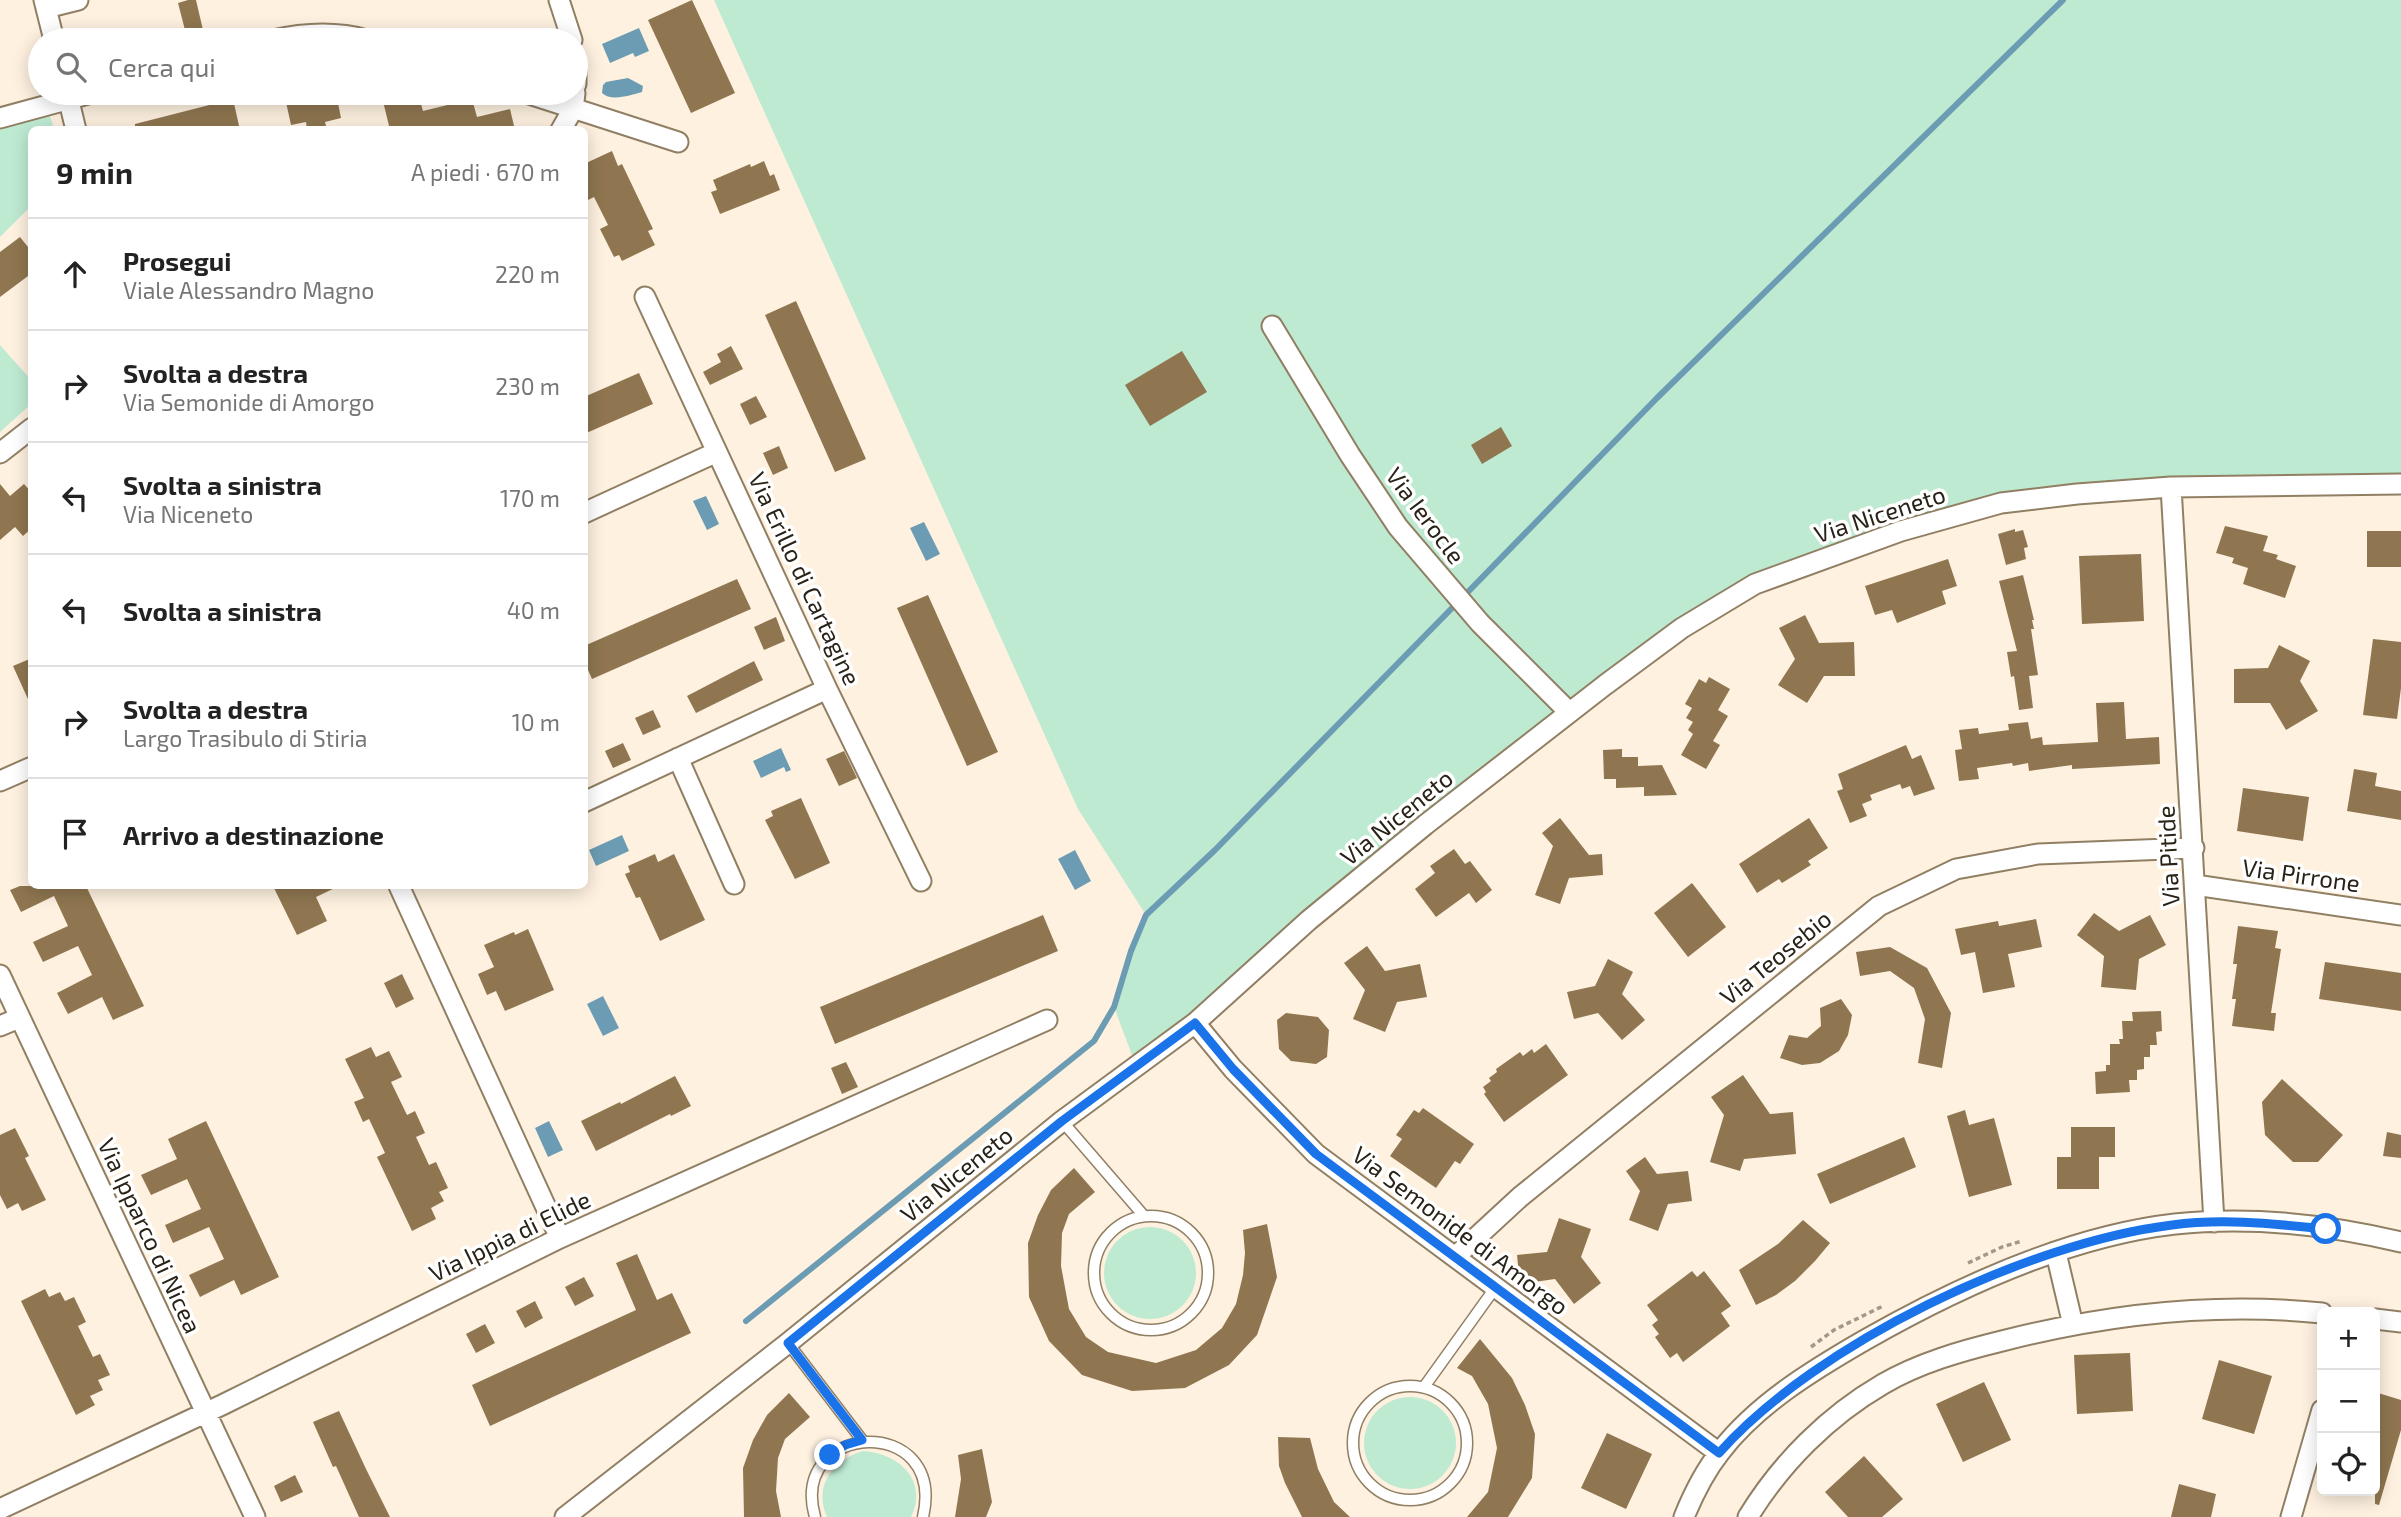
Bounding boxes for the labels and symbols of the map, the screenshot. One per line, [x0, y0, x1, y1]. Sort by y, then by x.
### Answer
street label: Via Ierocle [1381, 461, 1472, 569]
street label: Via Erillo di Cartagine [743, 467, 867, 689]
street label: Via Niceneto [1810, 479, 1949, 548]
street label: Via Niceneto [1334, 763, 1458, 871]
street label: Via Pitide [2150, 805, 2185, 907]
street label: Via Pirrone [2240, 852, 2362, 897]
street label: Via Teosebio [1714, 903, 1837, 1010]
street label: Via Niceneto [894, 1120, 1018, 1228]
street label: Via Ipparco di Nicea [92, 1133, 208, 1337]
street label: Via Semonide di Amorgo [1347, 1139, 1574, 1320]
street label: Via Ippia di Elide [424, 1184, 595, 1287]
route start [2310, 1213, 2341, 1244]
route end [814, 1439, 845, 1470]

